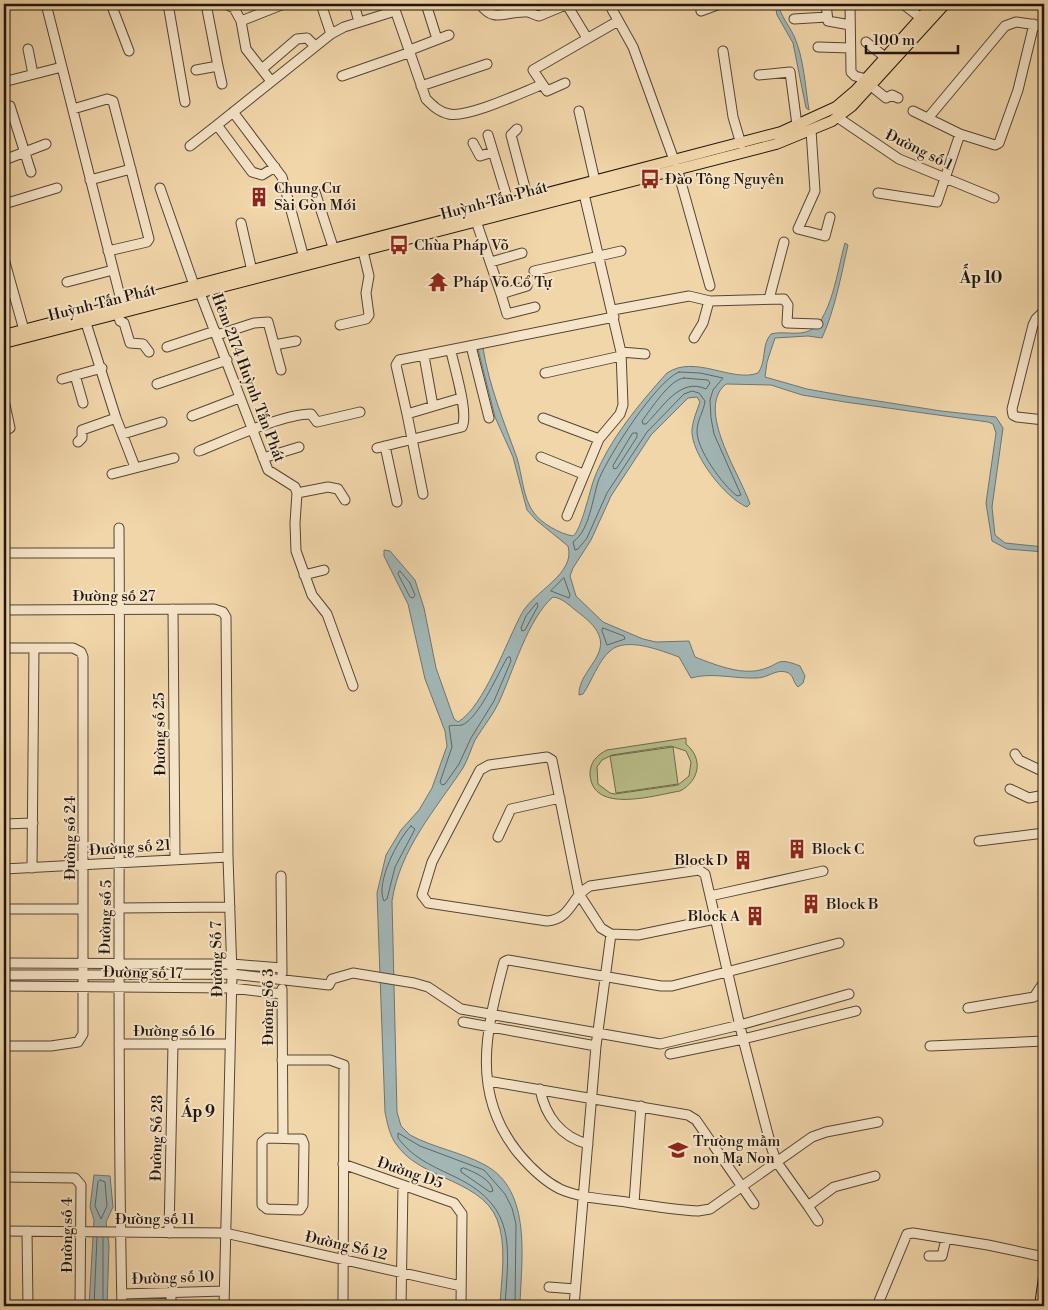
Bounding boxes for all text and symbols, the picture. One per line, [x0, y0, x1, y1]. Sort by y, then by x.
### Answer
scale bar [866, 22, 958, 54]
text: 100 m [873, 31, 915, 50]
street label: Đường số 1 [882, 125, 956, 175]
bus stop icon: Đào Tông Nguyên [639, 168, 661, 190]
place label: Đào Tông Nguyên [665, 170, 784, 189]
street label: Huỳnh Tấn Phát [438, 177, 550, 224]
place label: Chung Cư Sài Gòn Mới [274, 179, 356, 215]
building icon: Chung Cư Sài Gòn Mới [248, 186, 270, 208]
bus stop icon: Chùa Pháp Võ [388, 234, 410, 256]
place label: Chùa Pháp Võ [414, 236, 509, 255]
district label: Ấp 10 [959, 263, 1002, 288]
temple icon: Pháp Võ Cổ Tự [427, 271, 449, 293]
place label: Pháp Võ Cổ Tự [453, 273, 553, 292]
street label: Huỳnh Tấn Phát [46, 280, 158, 326]
street label: Hẻm 2174 Huỳnh Tấn Phát [207, 291, 289, 466]
street label: Đường số 27 [73, 587, 156, 606]
street label: Đường số 25 [150, 692, 170, 776]
street label: Đường số 24 [61, 796, 80, 880]
street label: Đường số 21 [89, 836, 172, 860]
building icon: Block C [786, 838, 808, 860]
place label: Block C [811, 840, 864, 859]
building icon: Block D [732, 849, 754, 871]
place label: Block D [673, 851, 728, 870]
street label: Đường số 5 [96, 879, 116, 955]
building icon: Block B [800, 893, 822, 915]
place label: Block B [825, 895, 878, 914]
building icon: Block A [744, 905, 766, 927]
place label: Block A [687, 907, 741, 926]
street label: Đường Số 7 [207, 920, 227, 997]
street label: Đường số 17 [103, 963, 183, 983]
street label: Đường Số 3 [259, 969, 278, 1045]
street label: Đường số 16 [133, 1022, 215, 1041]
street label: Đường Số 28 [147, 1095, 167, 1181]
district label: Ấp 9 [180, 1097, 215, 1122]
place label: Trường mầm non Mạ Non [693, 1132, 780, 1168]
school or university icon: Trường mầm non Mạ Non [667, 1139, 689, 1161]
street label: Đường D5 [375, 1153, 445, 1193]
street label: Đường số 4 [58, 1197, 77, 1273]
street label: Đường số 11 [115, 1210, 196, 1229]
street label: Đường Số 12 [303, 1227, 389, 1265]
street label: Đường số 10 [131, 1267, 215, 1289]

